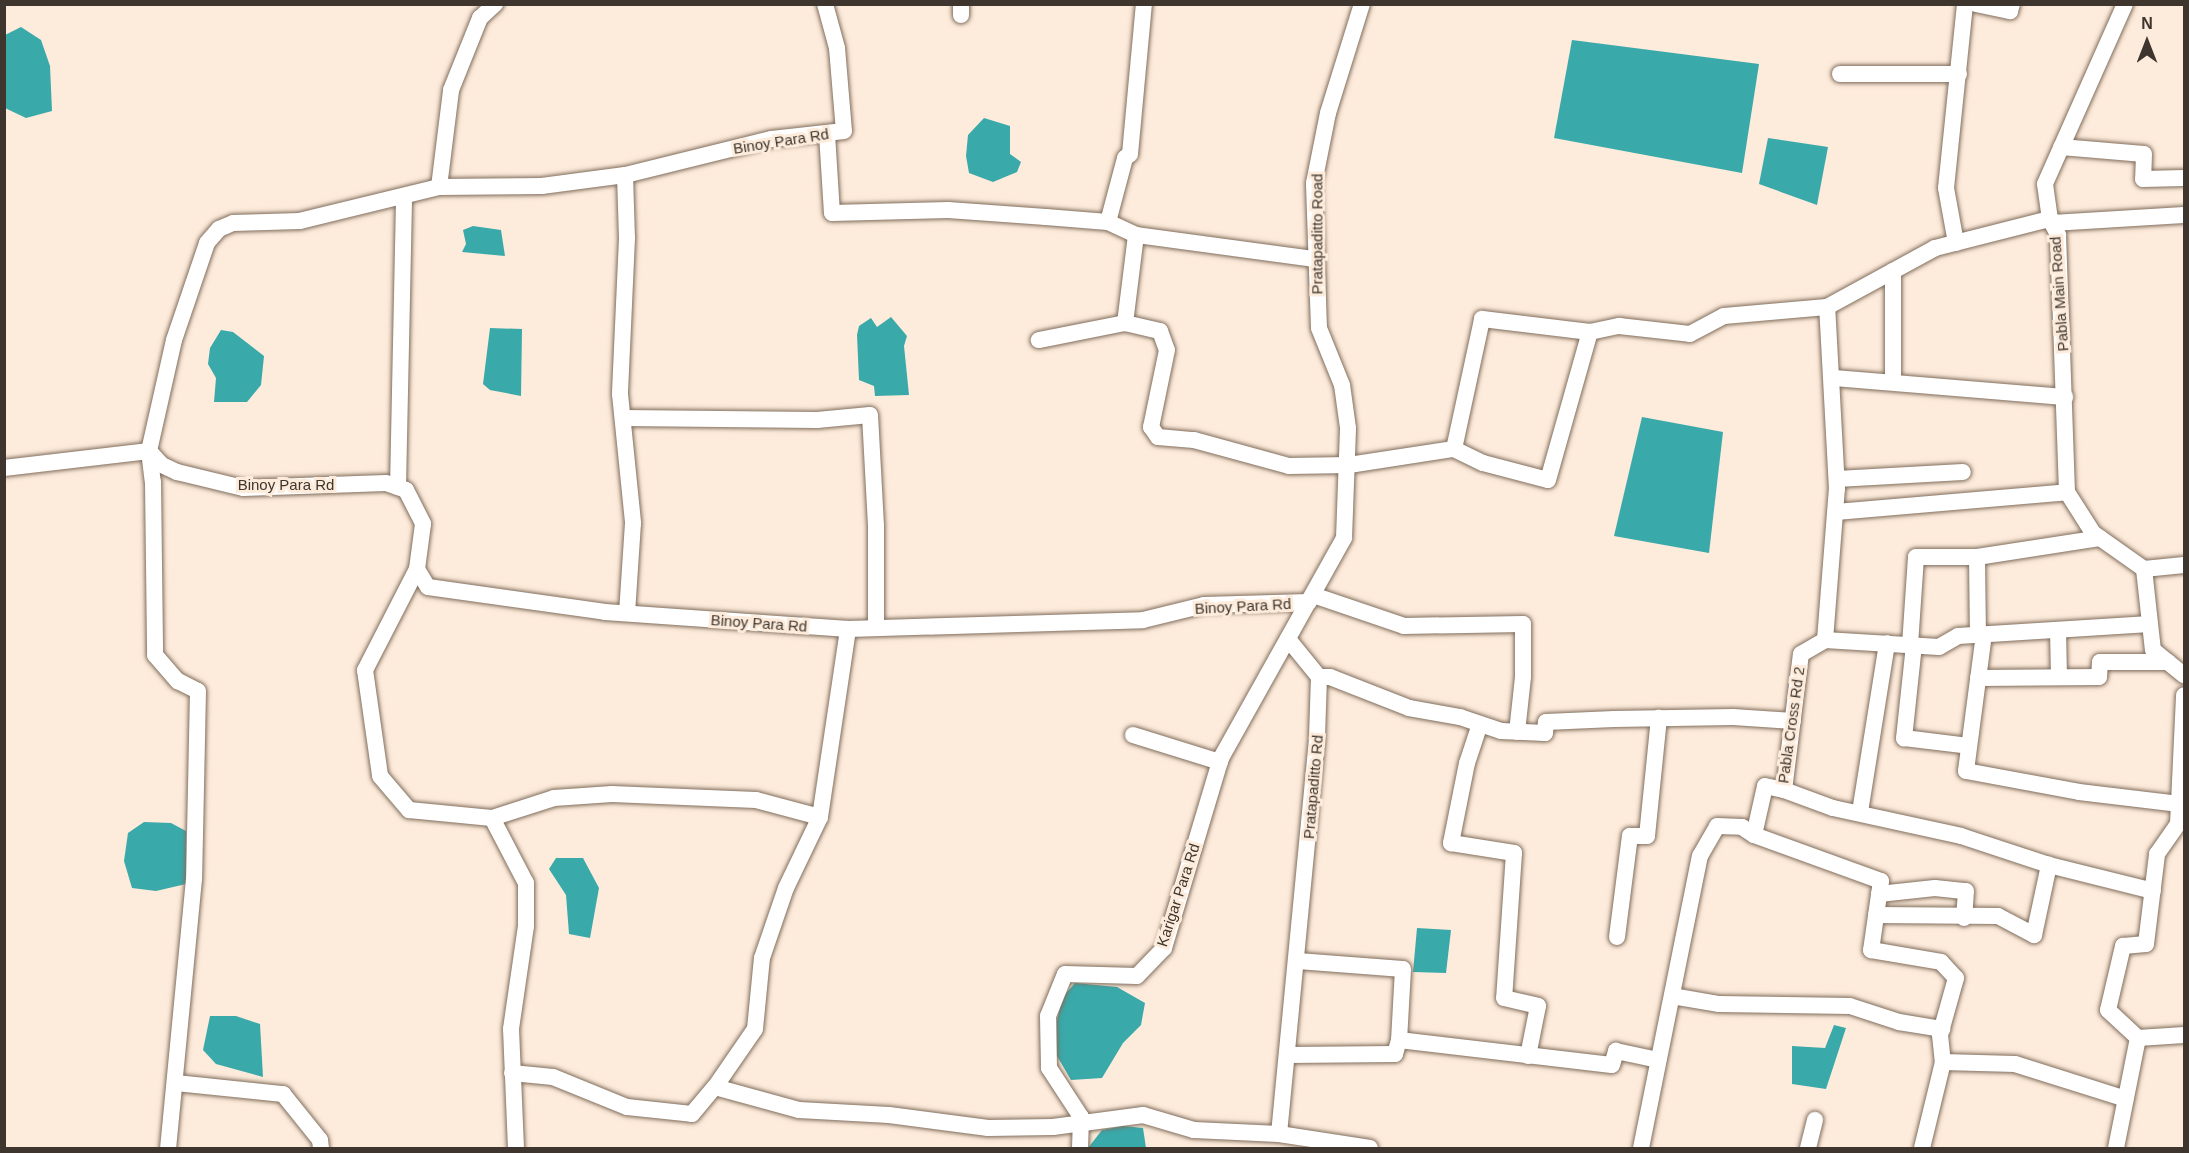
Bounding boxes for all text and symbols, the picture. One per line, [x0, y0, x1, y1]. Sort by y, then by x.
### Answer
north arrow [2117, 12, 2177, 72]
text: N [2141, 15, 2153, 32]
street label: Binoy Para Rd [732, 125, 830, 157]
street label: Pratapaditto Road [1308, 174, 1326, 294]
street label: Pabla Main Road [2046, 236, 2072, 352]
street label: Binoy Para Rd [238, 476, 334, 494]
street label: Binoy Para Rd [1194, 594, 1292, 618]
street label: Binoy Para Rd [710, 611, 808, 635]
street label: Pabla Cross Rd 2 [1774, 666, 1808, 784]
street label: Pratapaditto Rd [1299, 734, 1327, 840]
street label: Karigar Para Rd [1153, 841, 1203, 949]

